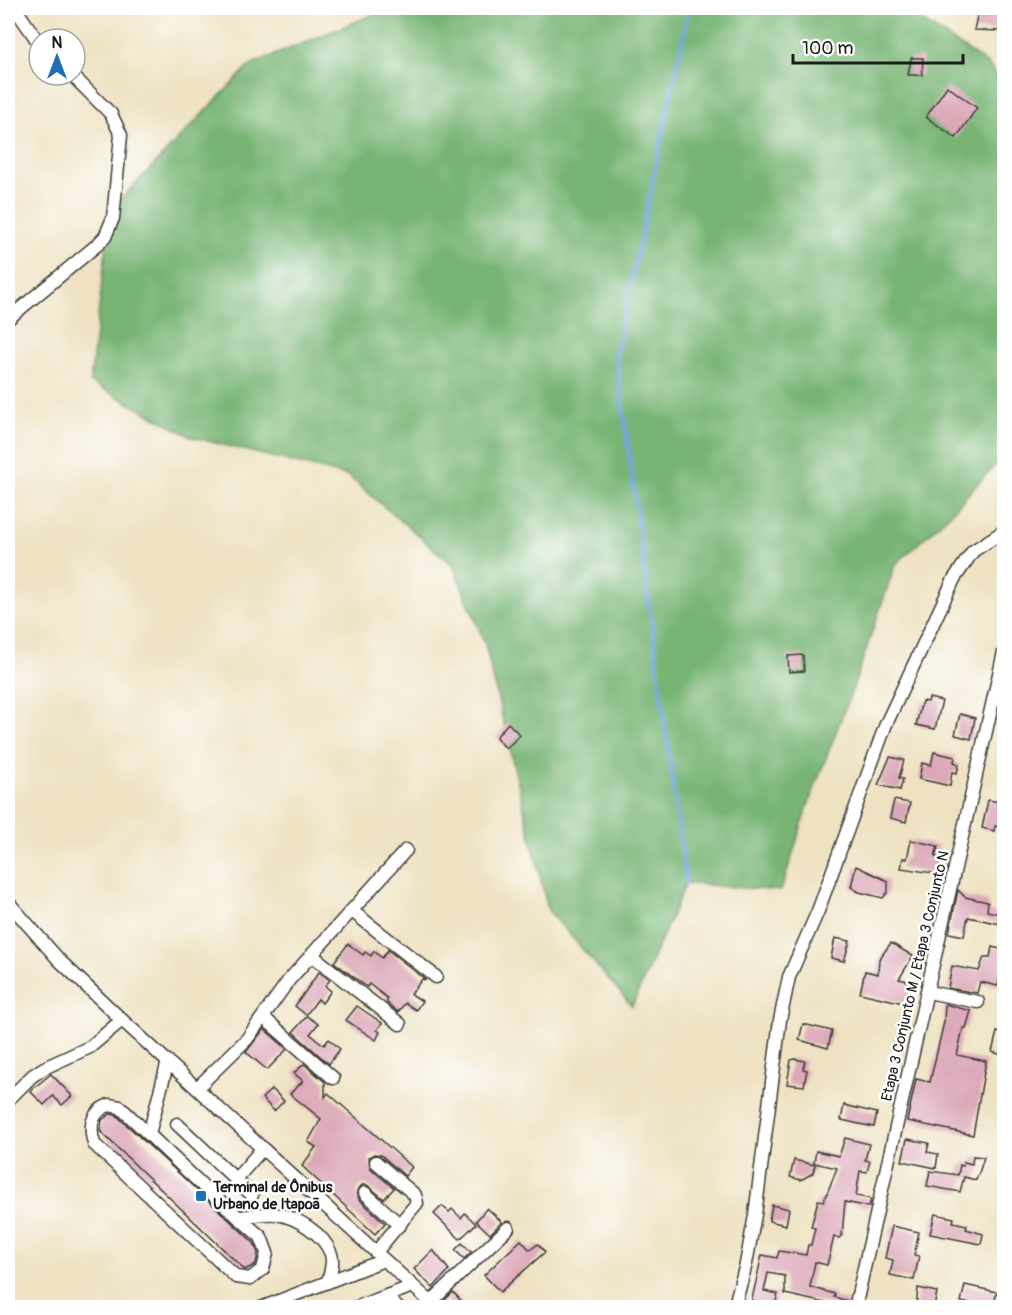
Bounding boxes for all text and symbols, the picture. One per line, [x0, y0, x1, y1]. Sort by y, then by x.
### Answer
north arrow [27, 27, 87, 87]
scale bar [793, 27, 962, 65]
text: N [52, 33, 63, 53]
text: 100 m [802, 37, 854, 60]
street label: Etapa 3 Conjunto M / Etapa 3 Conjunto N [877, 849, 954, 1103]
place label: Terminal de Ônibus Urbano de Itapoã [212, 1178, 333, 1214]
marker: Terminal de Ônibus Urbano de Itapoã [194, 1189, 208, 1203]

